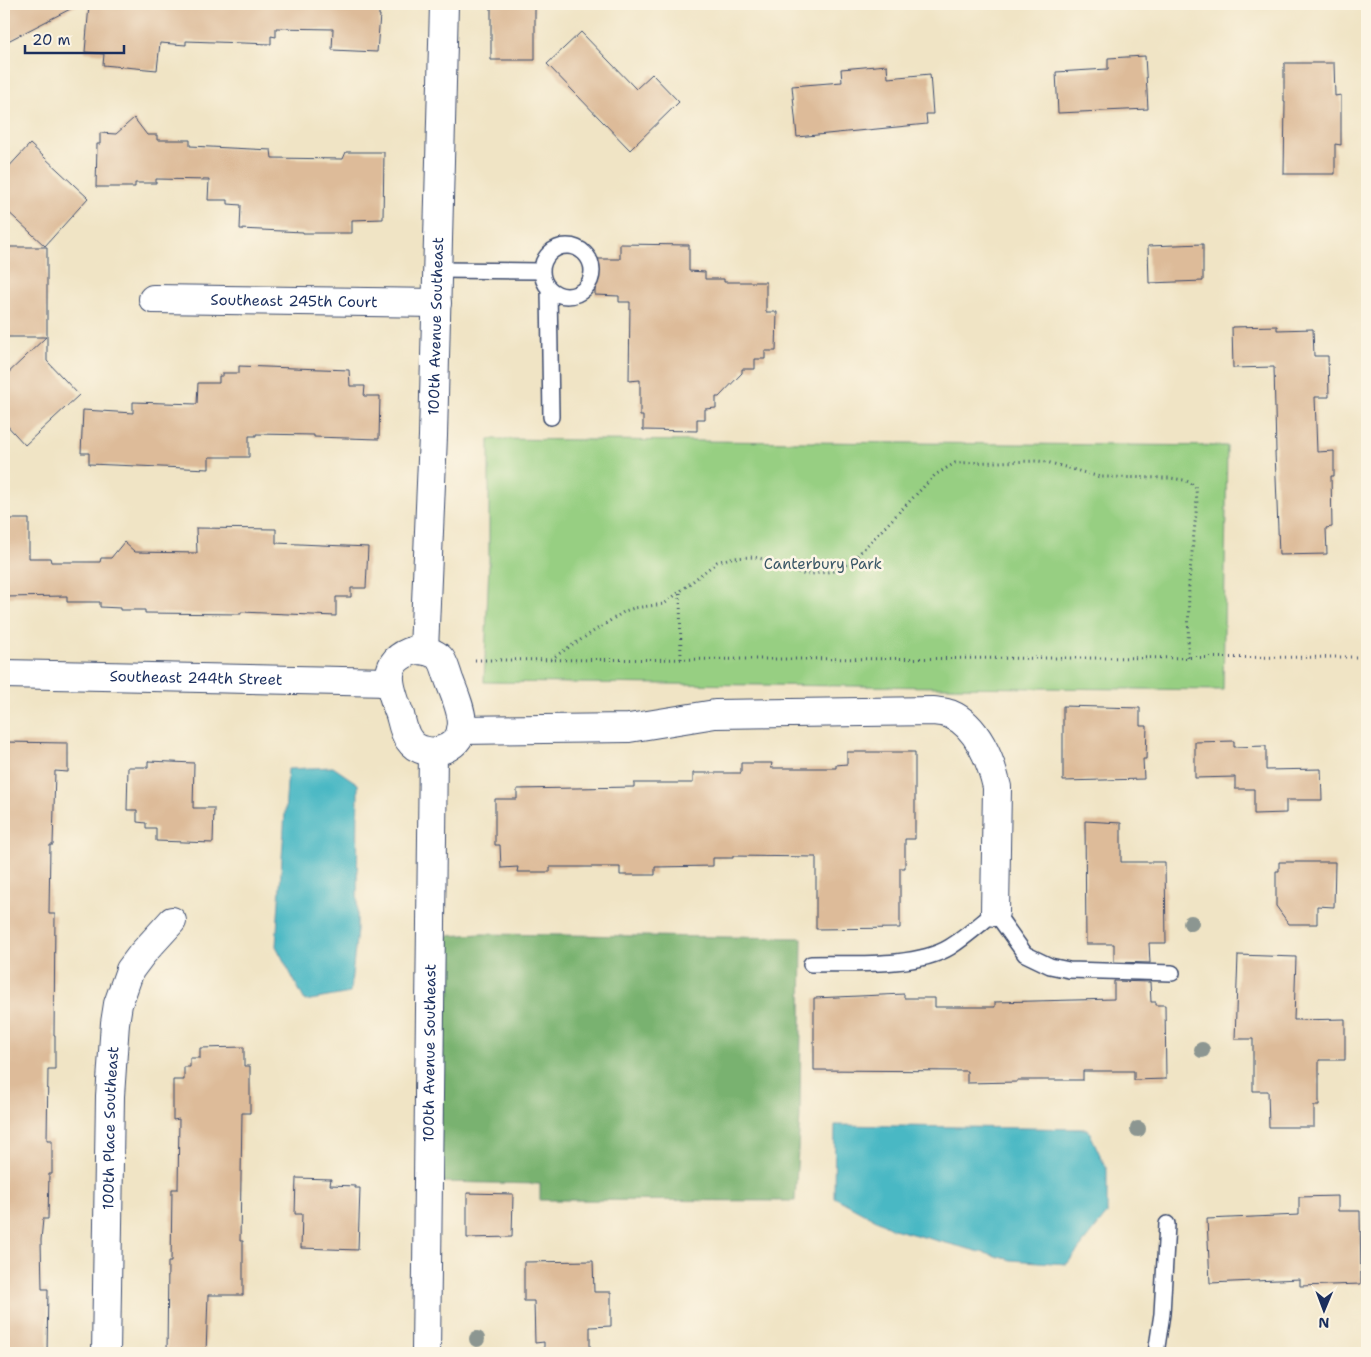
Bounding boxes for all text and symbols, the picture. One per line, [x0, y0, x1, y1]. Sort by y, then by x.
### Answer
scale bar [25, 22, 124, 54]
text: 20 m [32, 30, 71, 50]
street label: 100th Avenue Southeast [424, 237, 448, 416]
street label: Southeast 245th Court [210, 290, 378, 312]
park label: Canterbury Park [764, 554, 882, 574]
street label: Southeast 244th Street [109, 666, 283, 690]
street label: 100th Avenue Southeast [418, 964, 441, 1142]
street label: 100th Place Southeast [98, 1046, 123, 1210]
north arrow [1298, 1284, 1348, 1334]
text: N [1318, 1314, 1329, 1332]

